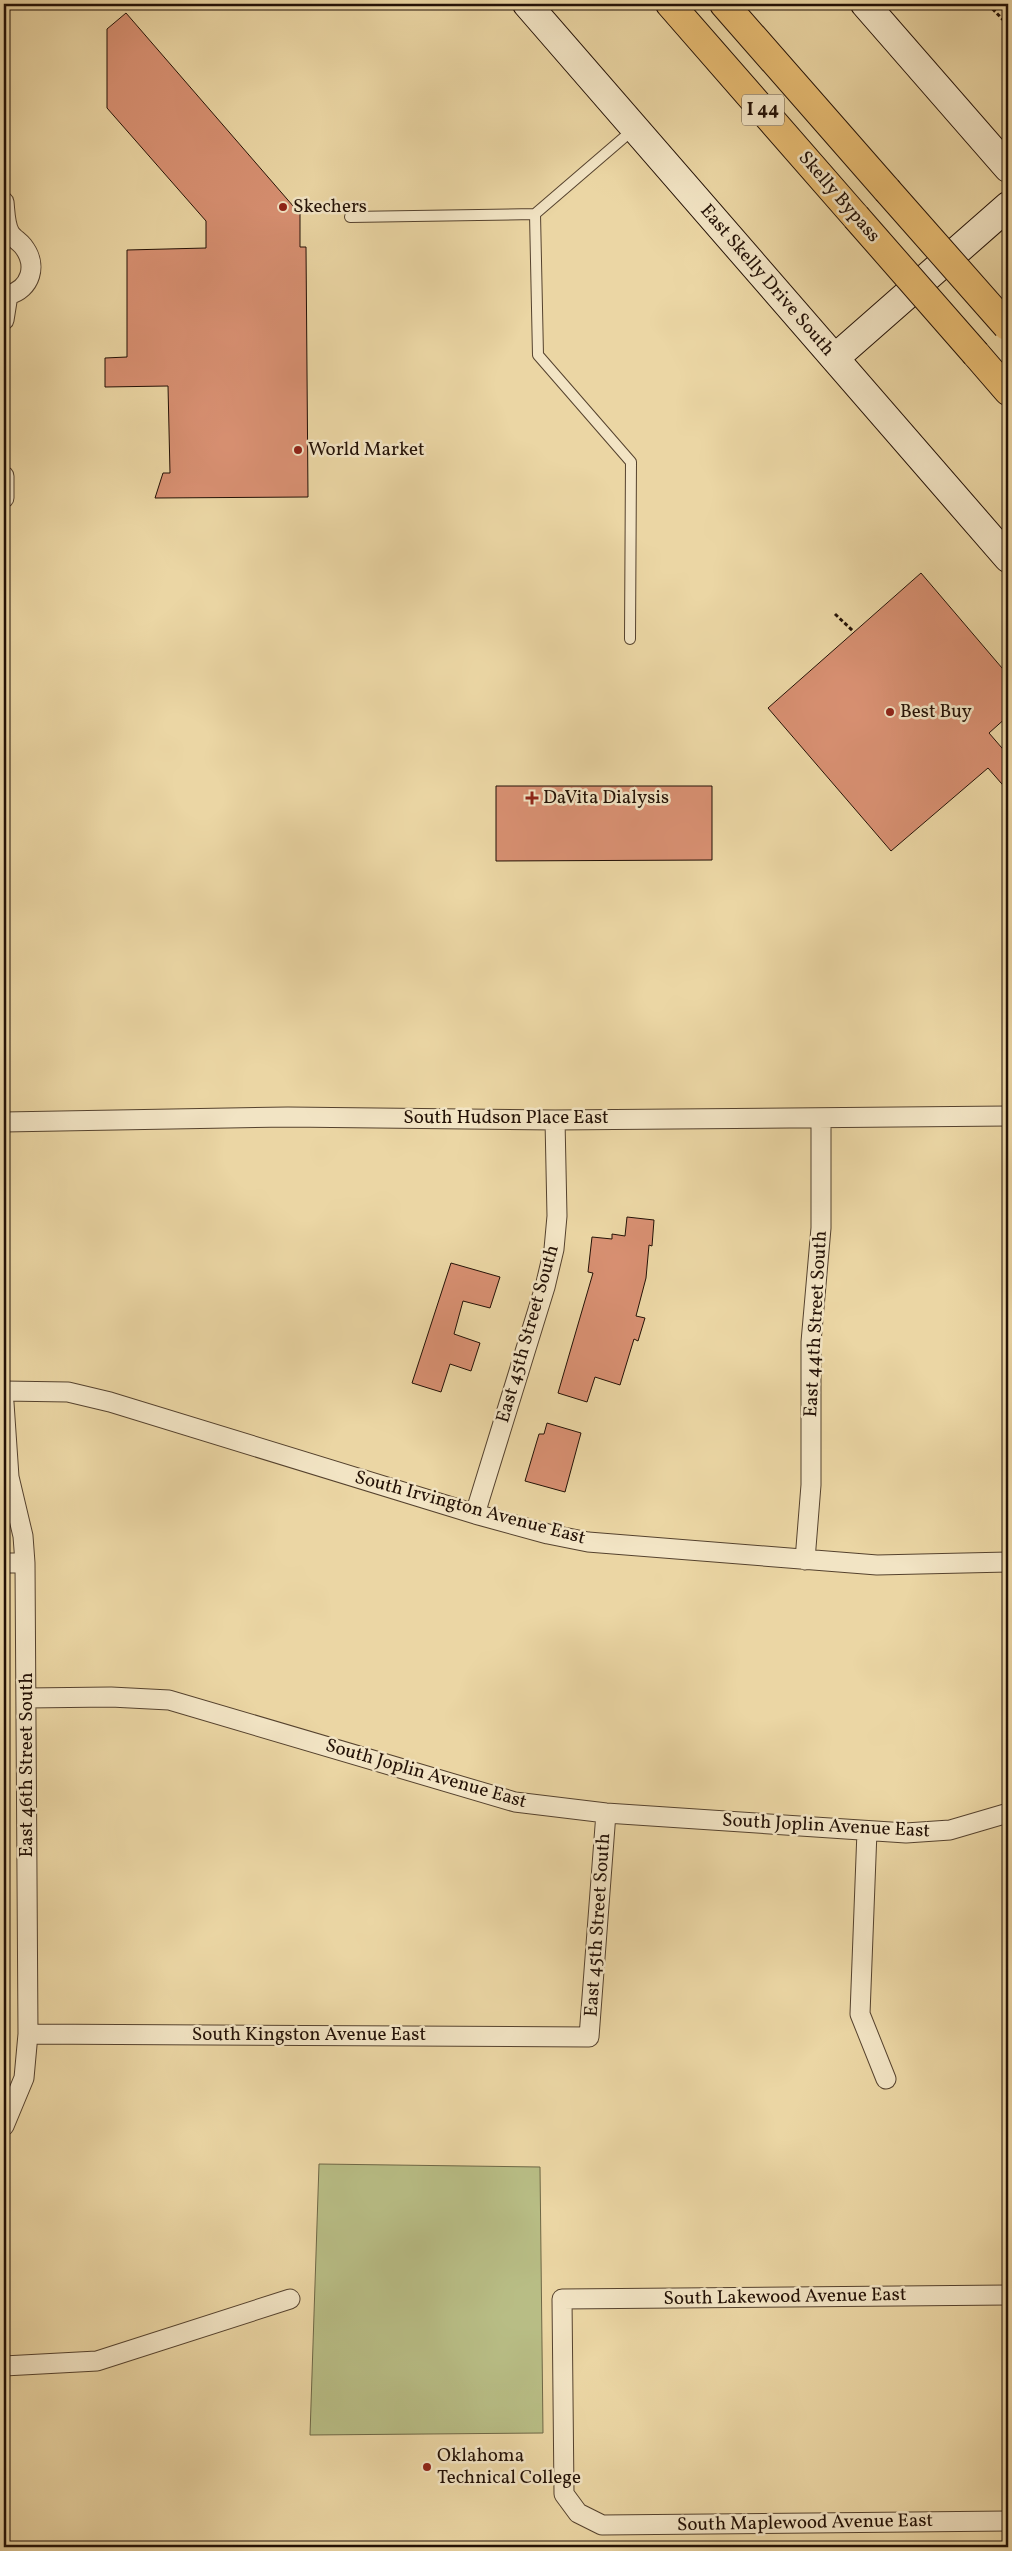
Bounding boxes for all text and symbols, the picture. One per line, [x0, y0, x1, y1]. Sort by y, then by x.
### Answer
road number: I 44 [742, 94, 784, 126]
street label: Skelly Bypass [792, 146, 886, 248]
place label: Skechers [293, 194, 367, 220]
street label: East Skelly Drive South [694, 199, 840, 362]
marker: Skechers [277, 201, 289, 213]
place label: World Market [308, 437, 425, 463]
marker: World Market [292, 444, 304, 456]
place label: Best Buy [900, 699, 972, 725]
marker: Best Buy [884, 706, 896, 718]
place label: DaVita Dialysis [543, 785, 669, 811]
marker: DaVita Dialysis [525, 791, 539, 805]
street label: South Hudson Place East [403, 1105, 609, 1131]
street label: East 44th Street South [798, 1230, 834, 1418]
street label: East 45th Street South [490, 1242, 566, 1426]
street label: South Irvington Avenue East [352, 1465, 589, 1551]
street label: East 46th Street South [14, 1673, 40, 1857]
street label: South Joplin Avenue East [322, 1733, 530, 1815]
street label: South Joplin Avenue East [721, 1808, 931, 1844]
street label: East 45th Street South [579, 1832, 617, 2018]
street label: South Kingston Avenue East [192, 2022, 426, 2048]
street label: South Lakewood Avenue East [663, 2282, 907, 2312]
place label: Oklahoma Technical College [437, 2443, 581, 2491]
marker: Oklahoma Technical College [421, 2461, 433, 2473]
street label: South Maplewood Avenue East [677, 2508, 934, 2538]

